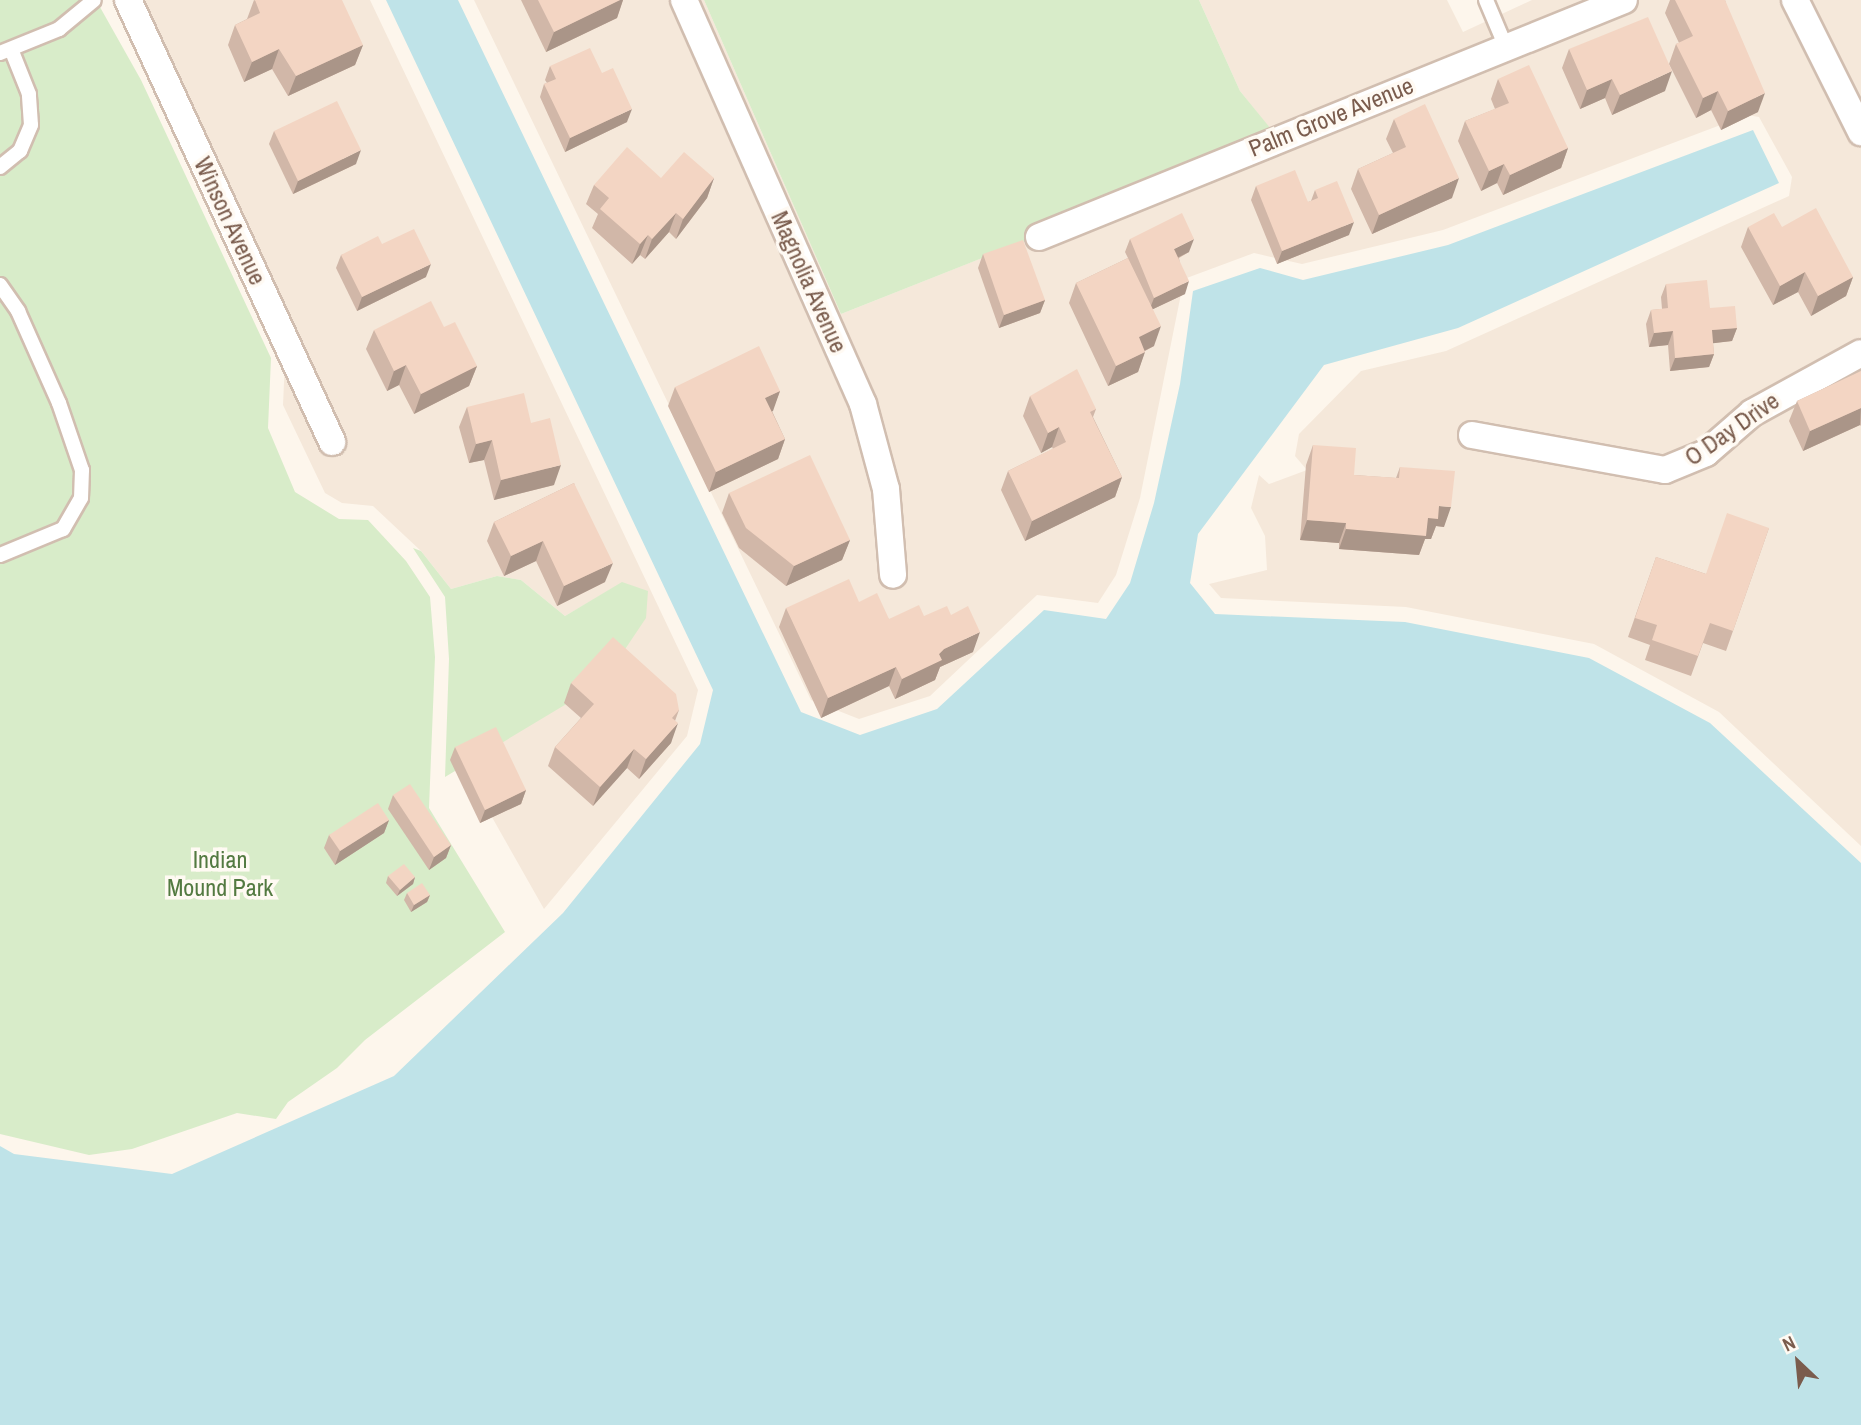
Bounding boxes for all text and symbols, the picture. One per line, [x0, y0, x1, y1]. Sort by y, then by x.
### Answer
street label: Palm Grove Avenue [1244, 71, 1418, 163]
street label: Winson Avenue [188, 152, 272, 290]
street label: Magnolia Avenue [765, 206, 853, 358]
street label: O Day Drive [1679, 386, 1785, 472]
park label: Indian Mound Park [167, 846, 273, 902]
north arrow [1763, 1327, 1833, 1397]
text: N [1778, 1329, 1800, 1357]

